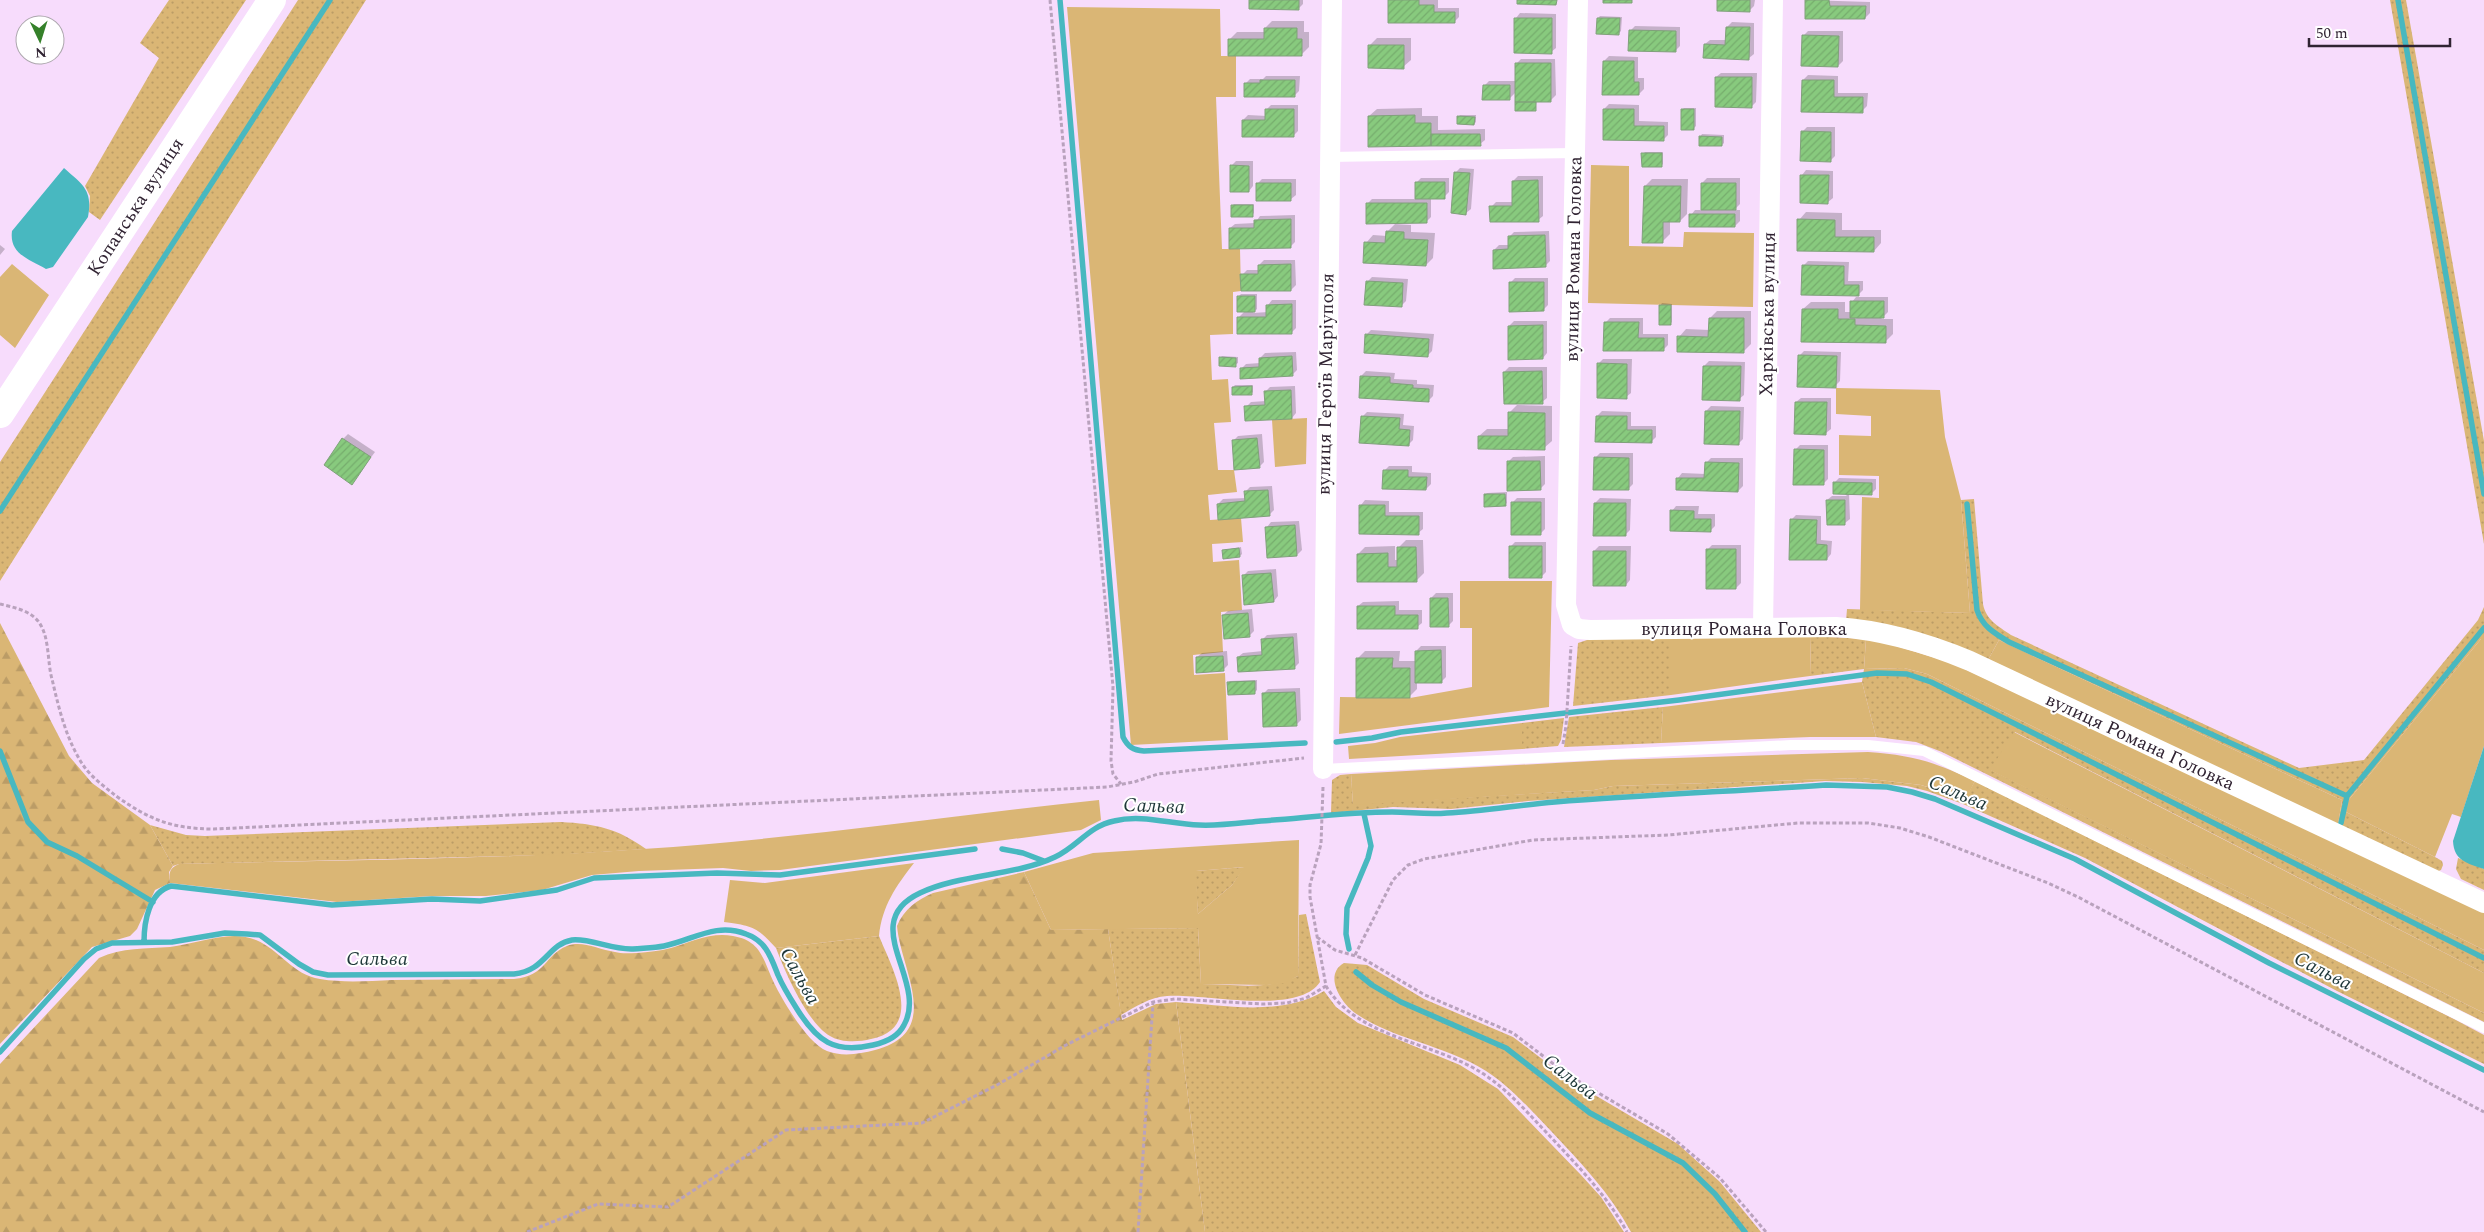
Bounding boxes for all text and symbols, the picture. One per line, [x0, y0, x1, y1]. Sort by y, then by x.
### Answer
north arrow [15, 15, 65, 65]
scale bar [2309, 15, 2450, 47]
text: 50 m [2316, 22, 2348, 45]
text: N [34, 42, 47, 63]
street label: Копанська вулиця [80, 132, 192, 282]
street label: вулиця Романа Головка [1558, 155, 1590, 362]
street label: Харківська вулиця [1752, 232, 1784, 396]
street label: вулиця Героїв Маріуполя [1310, 273, 1342, 495]
street label: вулиця Романа Головка [1641, 615, 1848, 644]
street label: вулиця Романа Головка [2041, 685, 2240, 799]
water label: Сальва [1924, 767, 1992, 819]
water label: Сальва [1123, 790, 1185, 822]
water label: Сальва [772, 942, 828, 1010]
water label: Сальва [346, 944, 408, 974]
water label: Сальва [2289, 944, 2357, 998]
water label: Сальва [1536, 1046, 1604, 1108]

